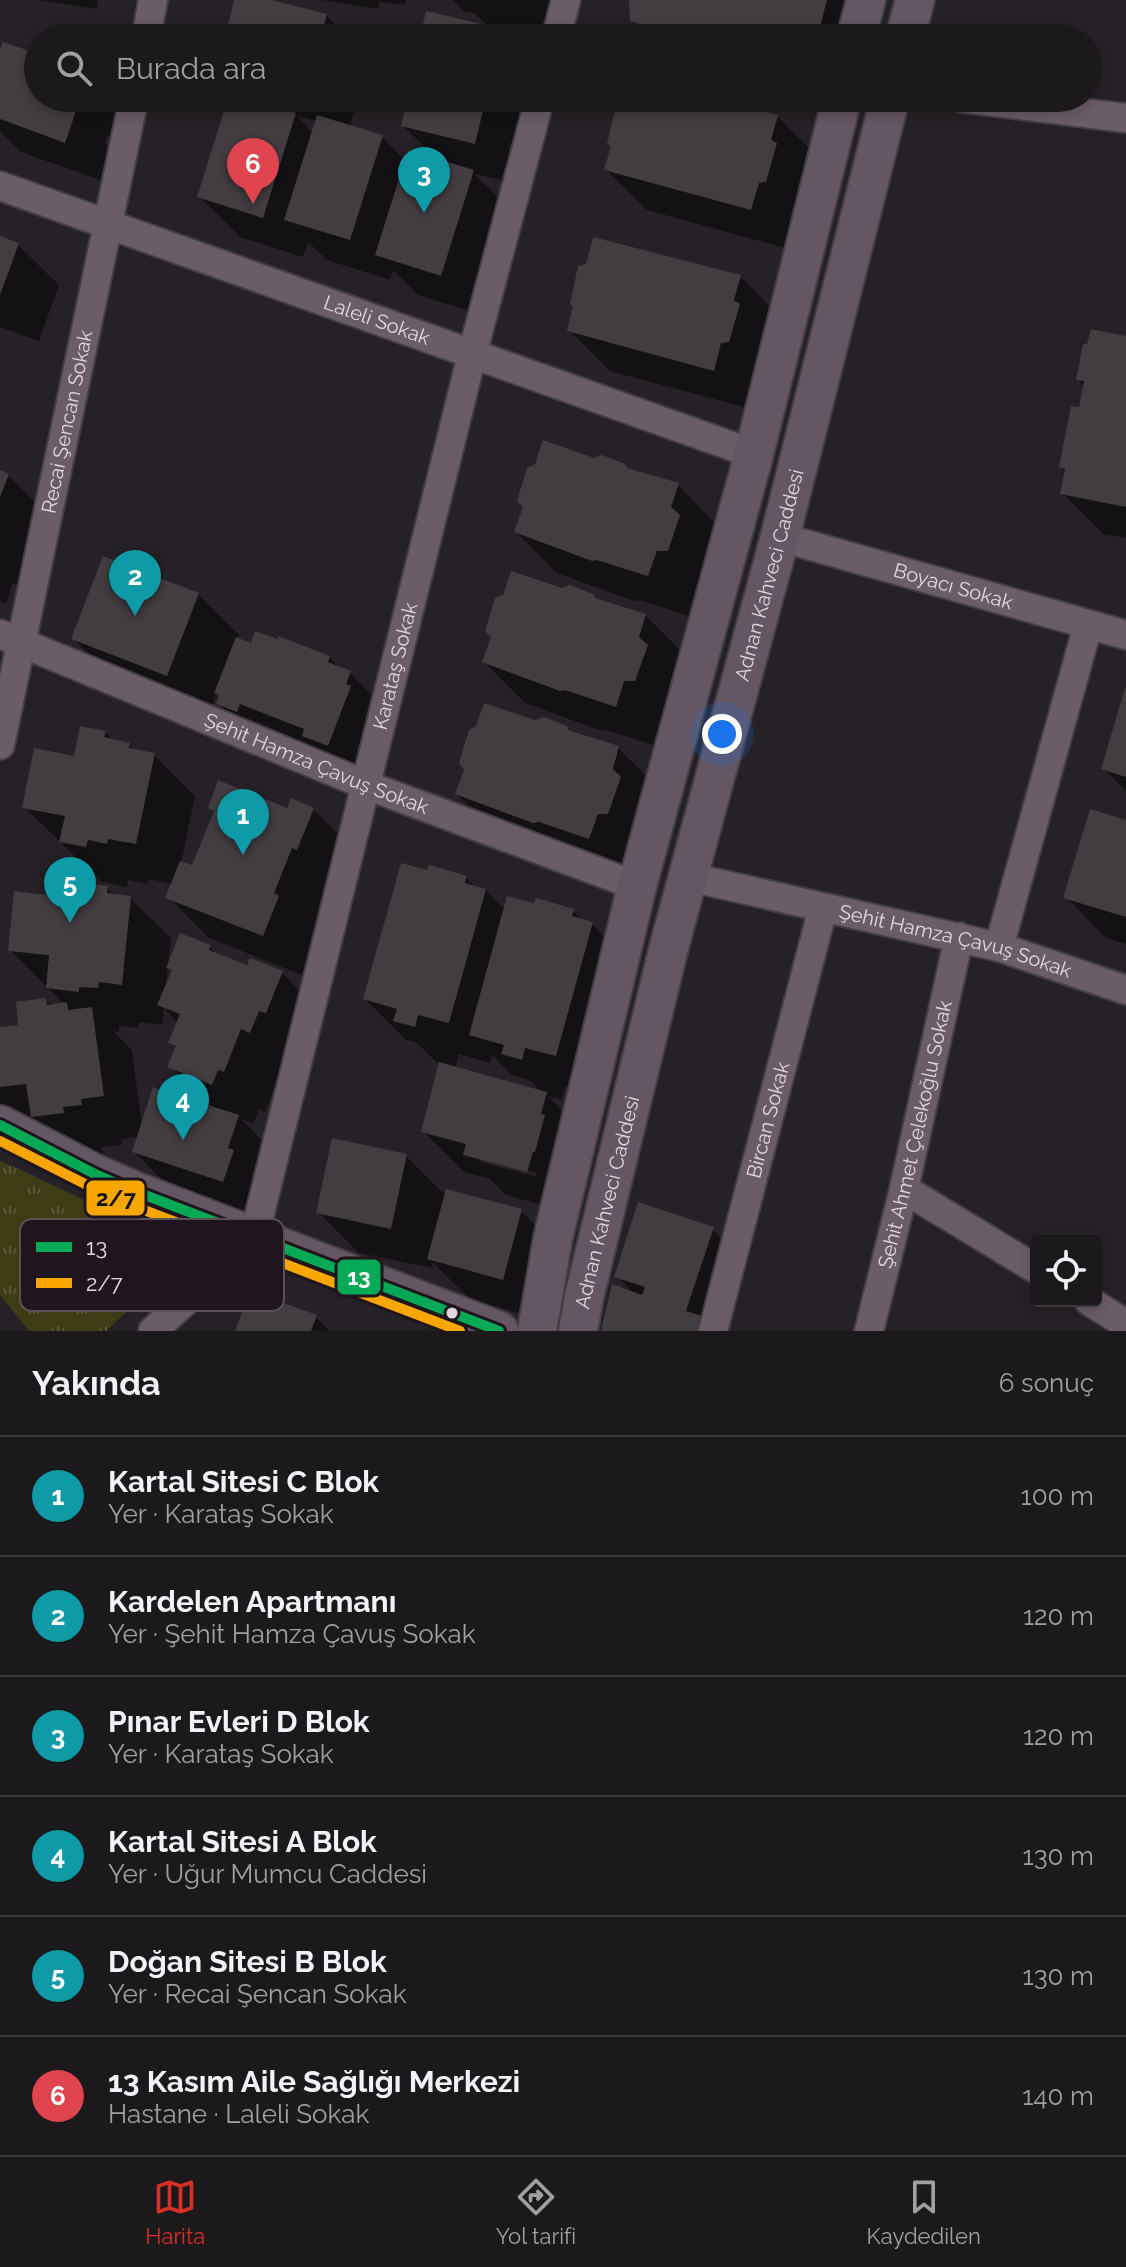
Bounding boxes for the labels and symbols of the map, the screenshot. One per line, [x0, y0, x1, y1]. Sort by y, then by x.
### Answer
pin: 6 [227, 138, 279, 204]
pin: 3 [398, 147, 450, 213]
street label: Laleli Sokak [321, 290, 434, 350]
street label: Recai Şencan Sokak [36, 328, 98, 515]
street label: Adnan Kahveci Caddesi [730, 467, 809, 684]
pin: 2 [109, 550, 161, 616]
street label: Boyacı Sokak [891, 558, 1016, 614]
street label: Karataş Sokak [368, 600, 422, 732]
street label: Şehit Hamza Çavuş Sokak [201, 708, 432, 819]
your location [702, 714, 742, 754]
pin: 1 [217, 789, 269, 855]
pin: 5 [44, 857, 96, 923]
street label: Şehit Hamza Çavuş Sokak [837, 899, 1075, 983]
street label: Şehit Ahmet Çelekoğlu Sokak [873, 998, 957, 1271]
street label: Bircan Sokak [741, 1059, 795, 1181]
pin: 4 [157, 1074, 209, 1140]
street label: Adnan Kahveci Caddesi [570, 1093, 644, 1311]
line badge: 2/7 [85, 1179, 146, 1217]
text: 2/7 [96, 1185, 137, 1211]
legend [20, 1219, 284, 1311]
text: 13 [86, 1234, 107, 1260]
line badge: 13 [336, 1258, 382, 1296]
text: 13 [347, 1264, 371, 1290]
text: 2/7 [86, 1270, 123, 1296]
unlabelled marker [444, 1305, 460, 1321]

